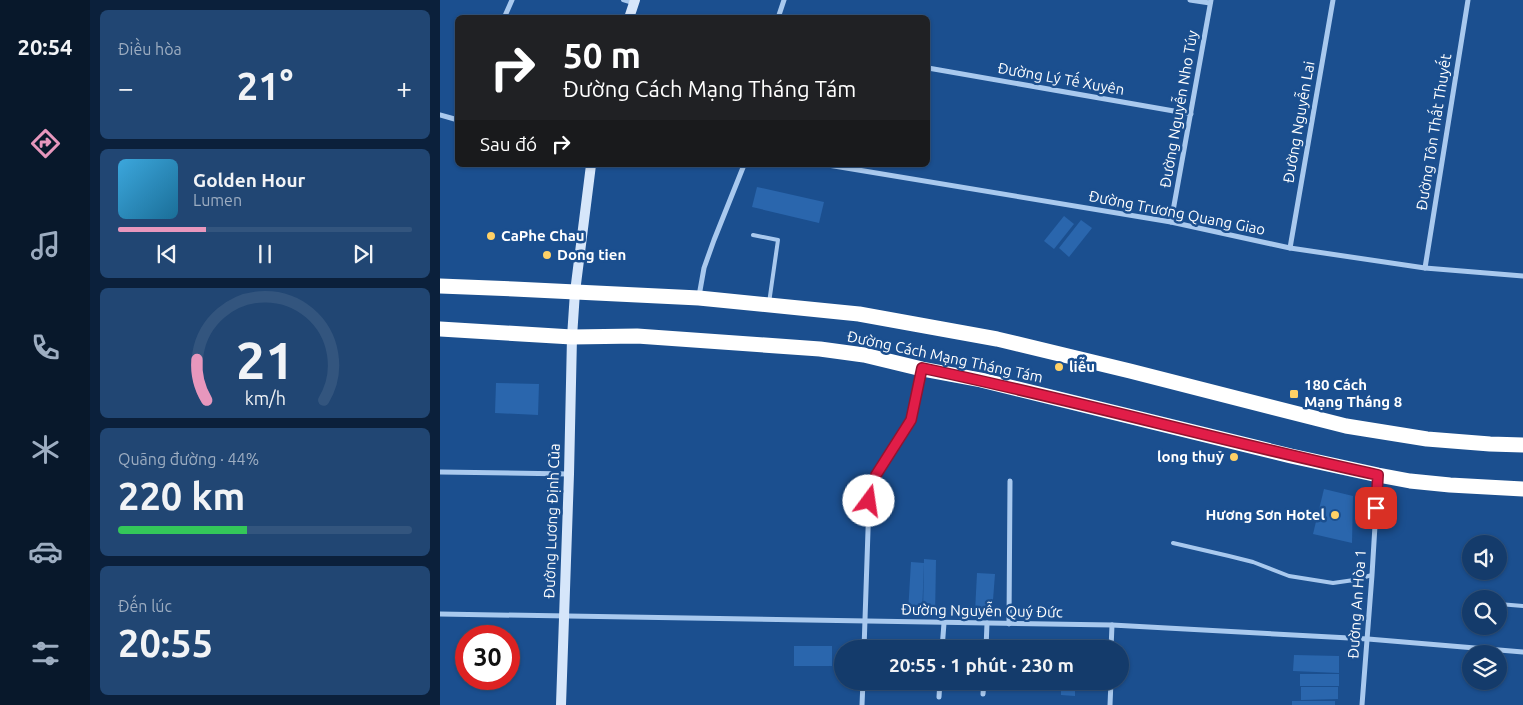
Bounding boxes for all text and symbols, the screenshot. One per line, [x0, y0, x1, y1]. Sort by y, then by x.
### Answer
street label: Đường Nguyễn Nho Túy [1155, 29, 1201, 189]
text: 20:54 [17, 34, 73, 59]
icon: right [480, 35, 545, 100]
text: 50 m [563, 35, 641, 75]
text: Điều hòa [118, 40, 182, 58]
street label: Đường Tôn Thất Thuyết [1411, 52, 1454, 211]
street label: Đường Lý Tế Xuyên [996, 57, 1126, 98]
street label: Đường Nguyễn Lai [1278, 59, 1318, 184]
text: 21° [237, 65, 293, 107]
text: − [118, 72, 134, 103]
text: + [396, 72, 412, 103]
text: Đường Cách Mạng Tháng Tám [563, 76, 856, 101]
icon: directions [28, 126, 63, 161]
icon: right [547, 130, 575, 158]
text: Sau đó [480, 133, 537, 155]
text: Golden Hour [193, 169, 305, 191]
street label: Đường Trương Quang Giao [1087, 187, 1267, 238]
text: Lumen [193, 191, 242, 209]
place label: CaPhe Chau [501, 227, 585, 244]
icon: music [28, 228, 63, 263]
marker: CaPhe Chau [485, 230, 497, 242]
icon: previous [153, 240, 181, 268]
icon: pause [251, 240, 279, 268]
icon: next [349, 240, 377, 268]
place label: Dong tien [557, 246, 626, 263]
marker: Dong tien [541, 249, 553, 261]
street label: Đường Cách Mạng Tháng Tám [846, 327, 1045, 386]
icon: phone [28, 330, 63, 365]
text: 21 [236, 331, 294, 389]
place label: liễu [1069, 356, 1095, 375]
marker: liễu [1053, 361, 1065, 373]
place label: 180 Cách Mạng Tháng 8 [1304, 376, 1402, 410]
text: km/h [244, 388, 286, 408]
marker: 180 Cách Mạng Tháng 8 [1288, 388, 1300, 400]
icon: climate [28, 432, 63, 467]
street label: Đường Lương Định Của [540, 443, 563, 599]
place label: long thuỷ [1157, 448, 1225, 465]
text: Quãng đường · 44% [118, 450, 259, 468]
marker: long thuỷ [1228, 451, 1240, 463]
position arrow [842, 474, 894, 526]
text: 220 km [118, 475, 245, 517]
pin [1355, 487, 1397, 529]
icon: arrive [1362, 494, 1390, 522]
place label: Hương Sơn Hotel [1205, 506, 1325, 523]
marker: Hương Sơn Hotel [1329, 509, 1341, 521]
icon: car [28, 534, 63, 569]
map controls [1462, 535, 1507, 690]
button: sound [1462, 535, 1507, 580]
street label: Đường An Hòa 1 [1344, 549, 1369, 659]
button: search [1462, 590, 1507, 635]
text: Đến lúc [118, 597, 172, 615]
street label: Đường Nguyễn Quý Đức [901, 599, 1063, 620]
text: 20:55 [118, 622, 213, 664]
speed limit sign: 30 [455, 625, 520, 690]
icon: filters [28, 636, 63, 671]
button: layers [1462, 645, 1507, 690]
text: 20:55 · 1 phút · 230 m [889, 654, 1074, 676]

